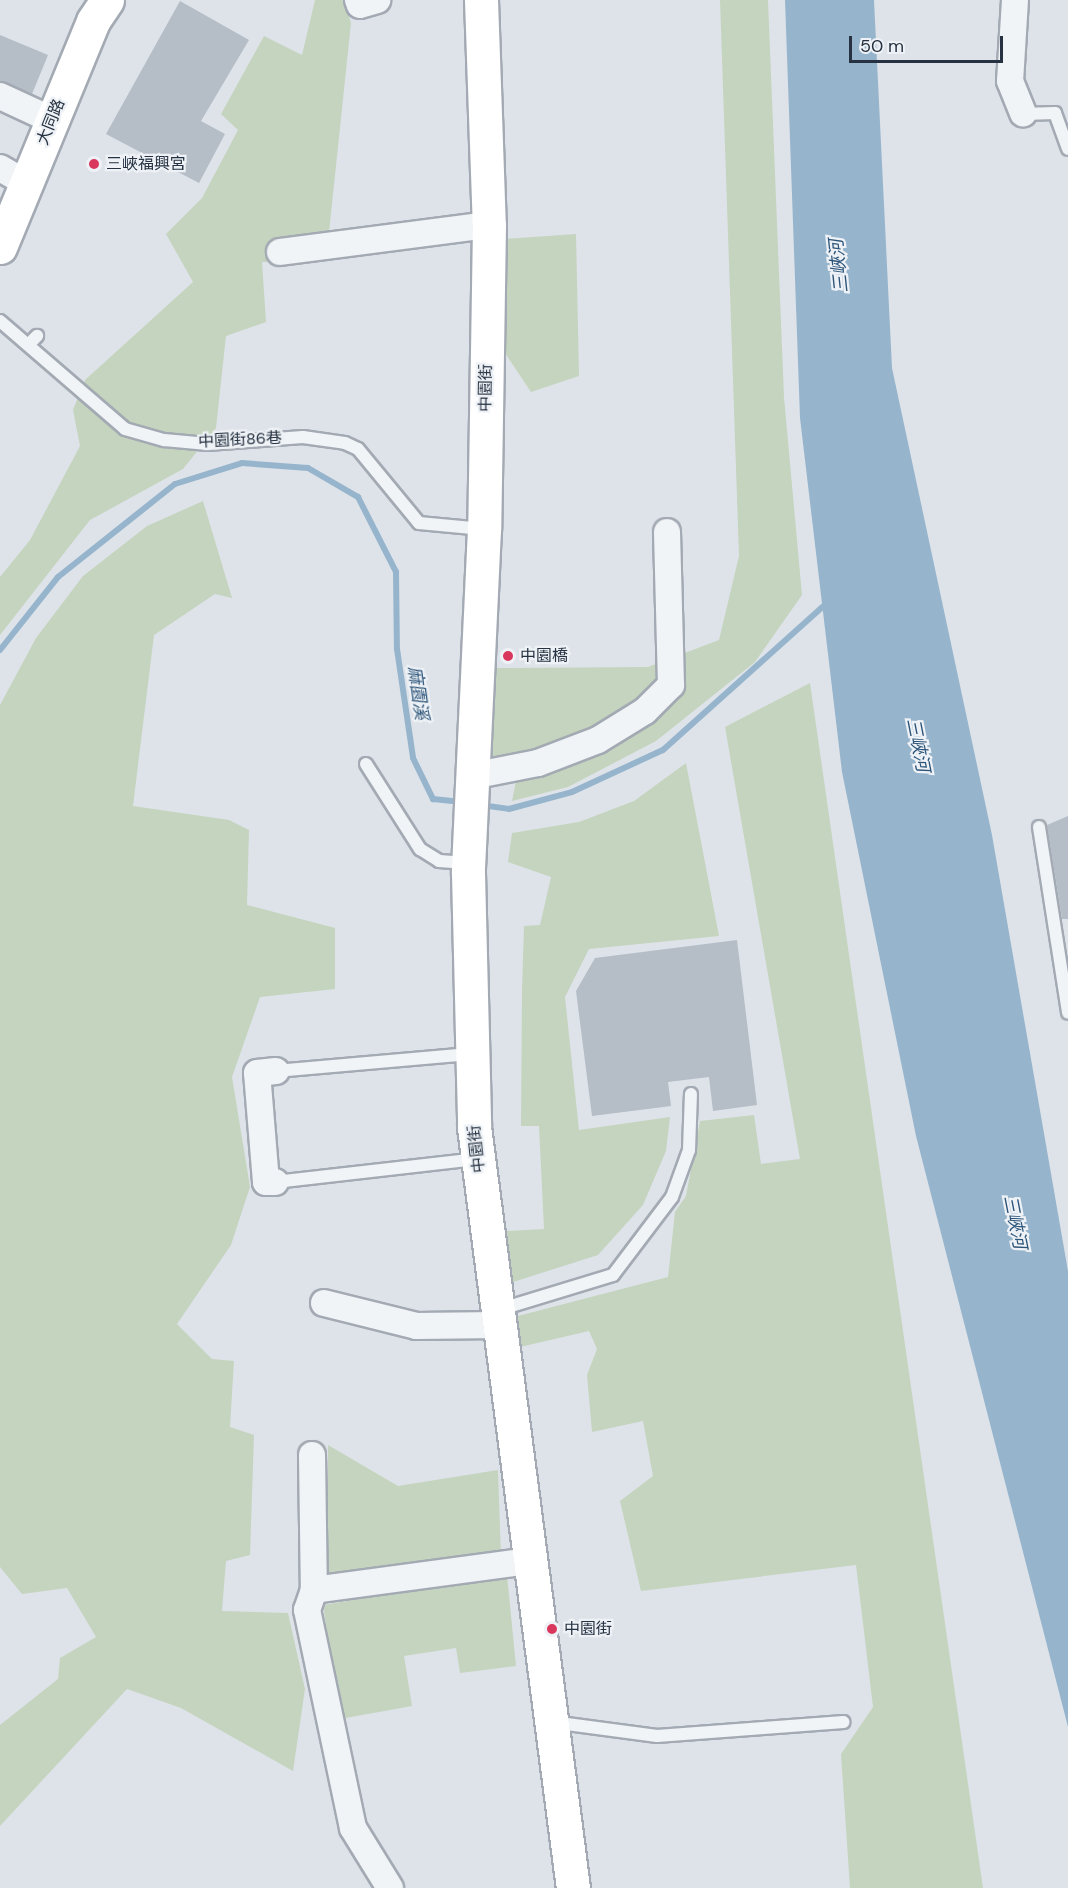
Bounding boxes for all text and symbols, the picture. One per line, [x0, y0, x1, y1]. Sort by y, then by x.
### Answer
scale bar [852, 24, 1006, 62]
text: 50 m [860, 34, 904, 58]
street label: 大同路 [33, 96, 69, 148]
place label: 三峽福興宮 [106, 154, 186, 174]
marker: 三峽福興宮 [87, 157, 101, 171]
water label: 三峽河 [825, 238, 853, 294]
street label: 中園街 [476, 364, 496, 412]
street label: 中園街86巷 [198, 428, 282, 452]
place label: 中園橋 [520, 646, 568, 666]
marker: 中園橋 [501, 649, 515, 663]
water label: 麻園溪 [404, 665, 432, 721]
water label: 三峽河 [902, 716, 934, 774]
street label: 中園街 [465, 1124, 489, 1174]
water label: 三峽河 [999, 1193, 1031, 1251]
place label: 中園街 [564, 1619, 612, 1639]
marker: 中園街 [545, 1622, 559, 1636]

